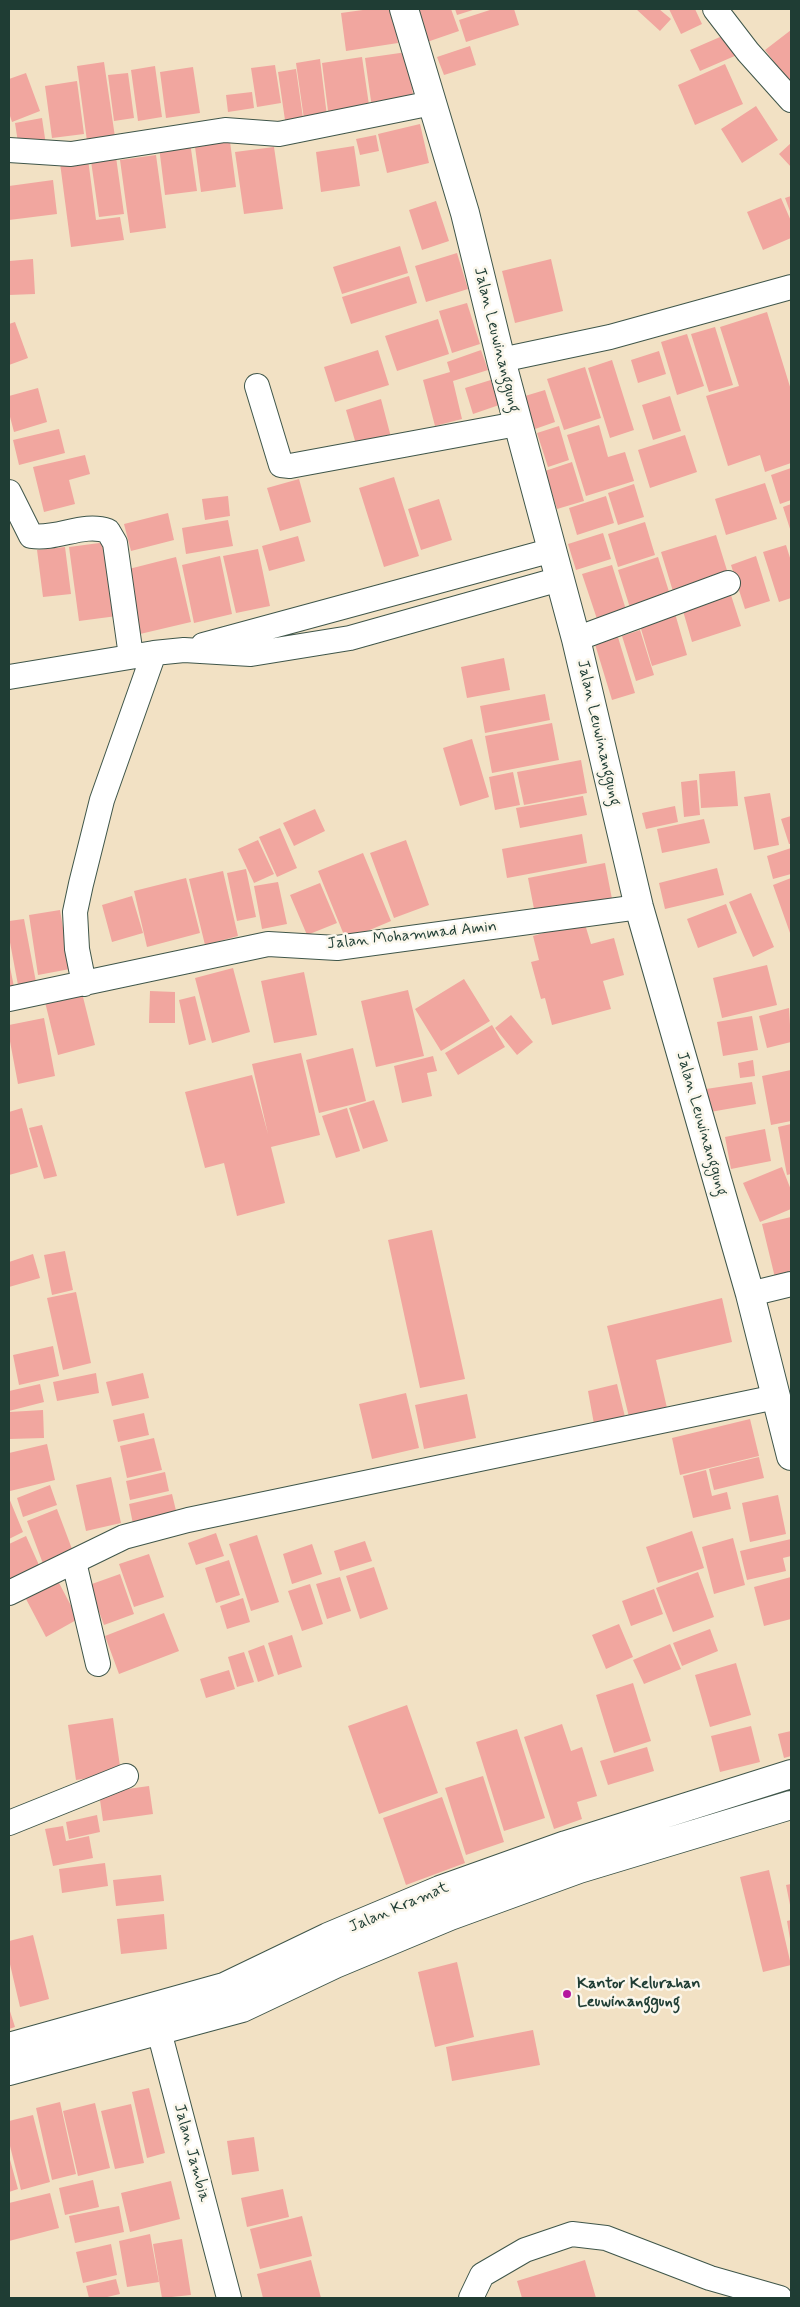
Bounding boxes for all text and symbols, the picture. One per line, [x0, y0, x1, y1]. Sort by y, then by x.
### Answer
street label: Jalan Leuwinanggung [469, 265, 523, 415]
street label: Jalan Leuwinanggung [572, 658, 624, 808]
street label: Jalan Mohammad Amin [326, 918, 498, 954]
street label: Jalan Leuwinanggung [671, 1050, 731, 1198]
street label: Jalan Kramat [346, 1878, 452, 1938]
place label: Kantor Kelurahan Leuwinanggung [577, 1975, 701, 2013]
marker: Kantor Kelurahan Leuwinanggung [561, 1988, 573, 2000]
street label: Jalan Jambia [169, 2102, 213, 2204]

